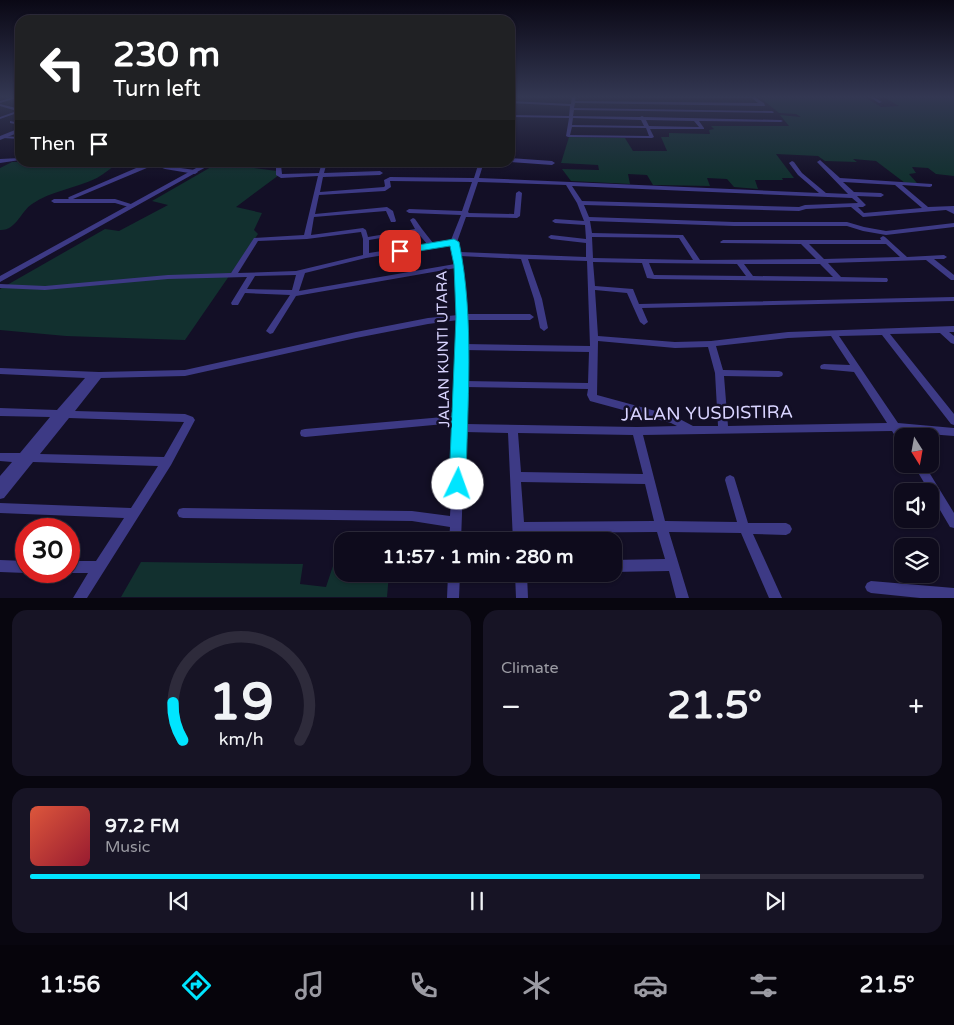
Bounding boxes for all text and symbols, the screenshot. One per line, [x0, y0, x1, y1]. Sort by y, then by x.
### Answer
text: 230 m [113, 34, 220, 76]
icon: left [30, 35, 95, 100]
text: Turn left [113, 76, 201, 102]
icon: arrive [85, 130, 113, 158]
text: Then [30, 133, 75, 155]
pin [379, 230, 421, 272]
icon: arrive [386, 237, 414, 265]
street label: JALAN KUNTI UTARA [433, 270, 453, 428]
street label: JALAN YUSDISTIRA [621, 401, 793, 425]
north arrow [894, 428, 939, 472]
map controls [894, 428, 939, 583]
position arrow [431, 457, 483, 509]
button: sound [894, 483, 939, 528]
speed limit sign: 30 [15, 518, 80, 583]
button: layers [894, 538, 939, 583]
text: 11:57 · 1 min · 280 m [382, 546, 574, 568]
text: Climate [501, 658, 559, 678]
text: 19 [209, 671, 274, 734]
text: 21.5° [667, 683, 762, 729]
text: − [501, 690, 521, 724]
text: + [908, 690, 924, 724]
text: km/h [219, 729, 264, 750]
text: 97.2 FM [105, 815, 180, 837]
text: Music [105, 837, 150, 857]
icon: previous [165, 887, 193, 915]
icon: pause [463, 887, 491, 915]
icon: next [761, 887, 789, 915]
icon: directions [179, 968, 214, 1003]
icon: music [292, 968, 327, 1003]
icon: phone [406, 968, 441, 1003]
icon: climate [519, 968, 554, 1003]
icon: car [633, 968, 668, 1003]
icon: filters [746, 968, 781, 1003]
text: 11:56 [39, 972, 100, 998]
text: 21.5° [860, 972, 915, 998]

